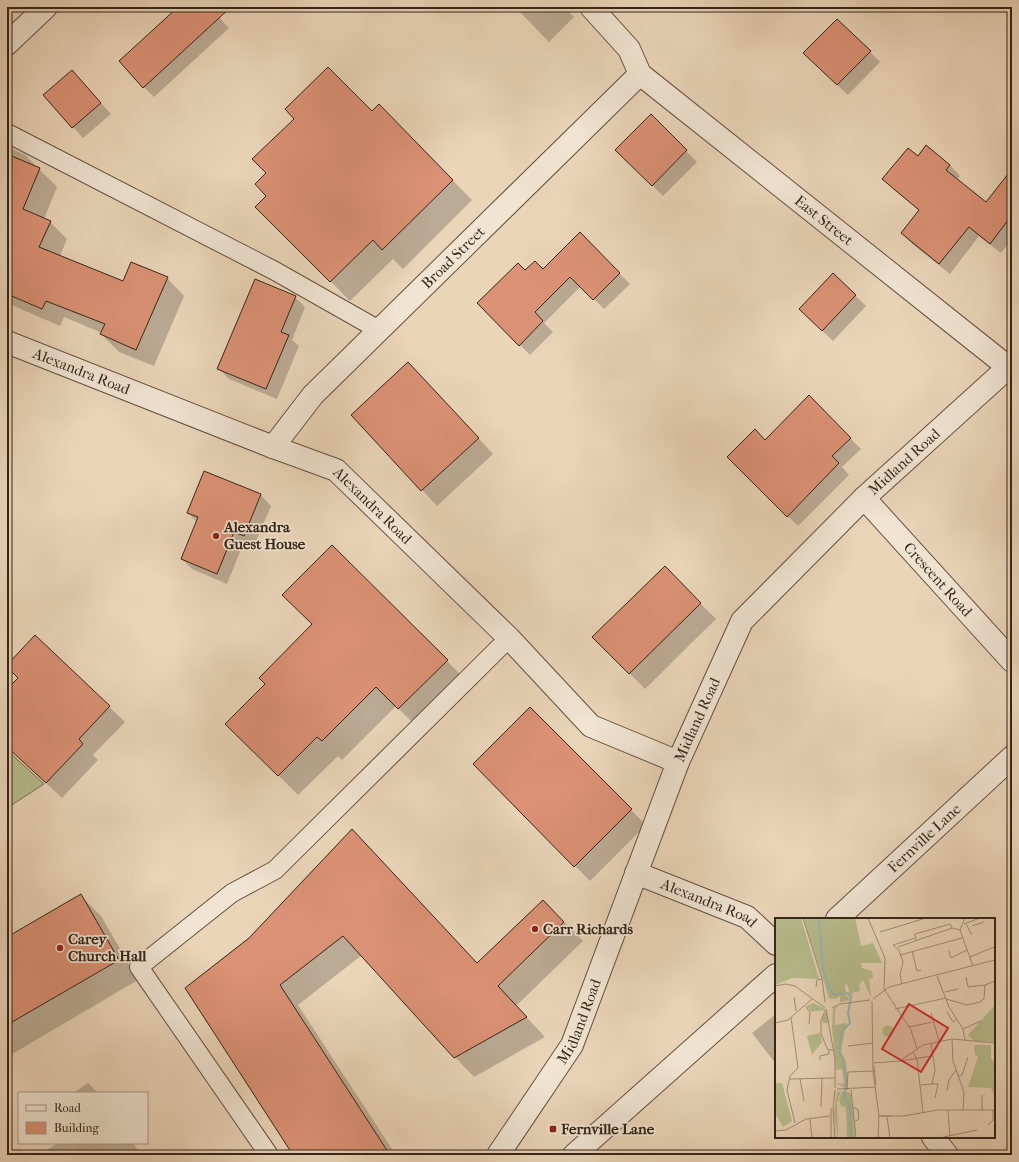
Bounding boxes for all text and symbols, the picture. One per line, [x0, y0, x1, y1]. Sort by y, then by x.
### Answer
street label: East Street [791, 192, 857, 250]
street label: Broad Street [418, 222, 489, 292]
street label: Alexandra Road [29, 344, 133, 399]
street label: Midland Road [864, 424, 944, 499]
street label: Alexandra Road [329, 463, 416, 548]
place label: Alexandra Guest House [223, 518, 306, 553]
marker: Alexandra Guest House [211, 531, 221, 541]
street label: Crescent Road [900, 539, 977, 621]
street label: Midland Road [670, 674, 724, 765]
street label: Fernville Lane [884, 800, 965, 876]
street label: Alexandra Road [657, 874, 762, 932]
inset map [775, 918, 995, 1138]
place label: Carr Richards [543, 920, 633, 938]
marker: Carr Richards [530, 924, 540, 934]
place label: Carey Church Hall [68, 930, 147, 965]
marker: Carey Church Hall [55, 943, 65, 953]
street label: Midland Road [553, 976, 605, 1067]
legend [18, 1092, 148, 1144]
text: Road [54, 1101, 81, 1115]
place label: Fernville Lane [560, 1120, 655, 1138]
text: Building [54, 1121, 99, 1135]
marker: Fernville Lane [548, 1124, 558, 1134]

